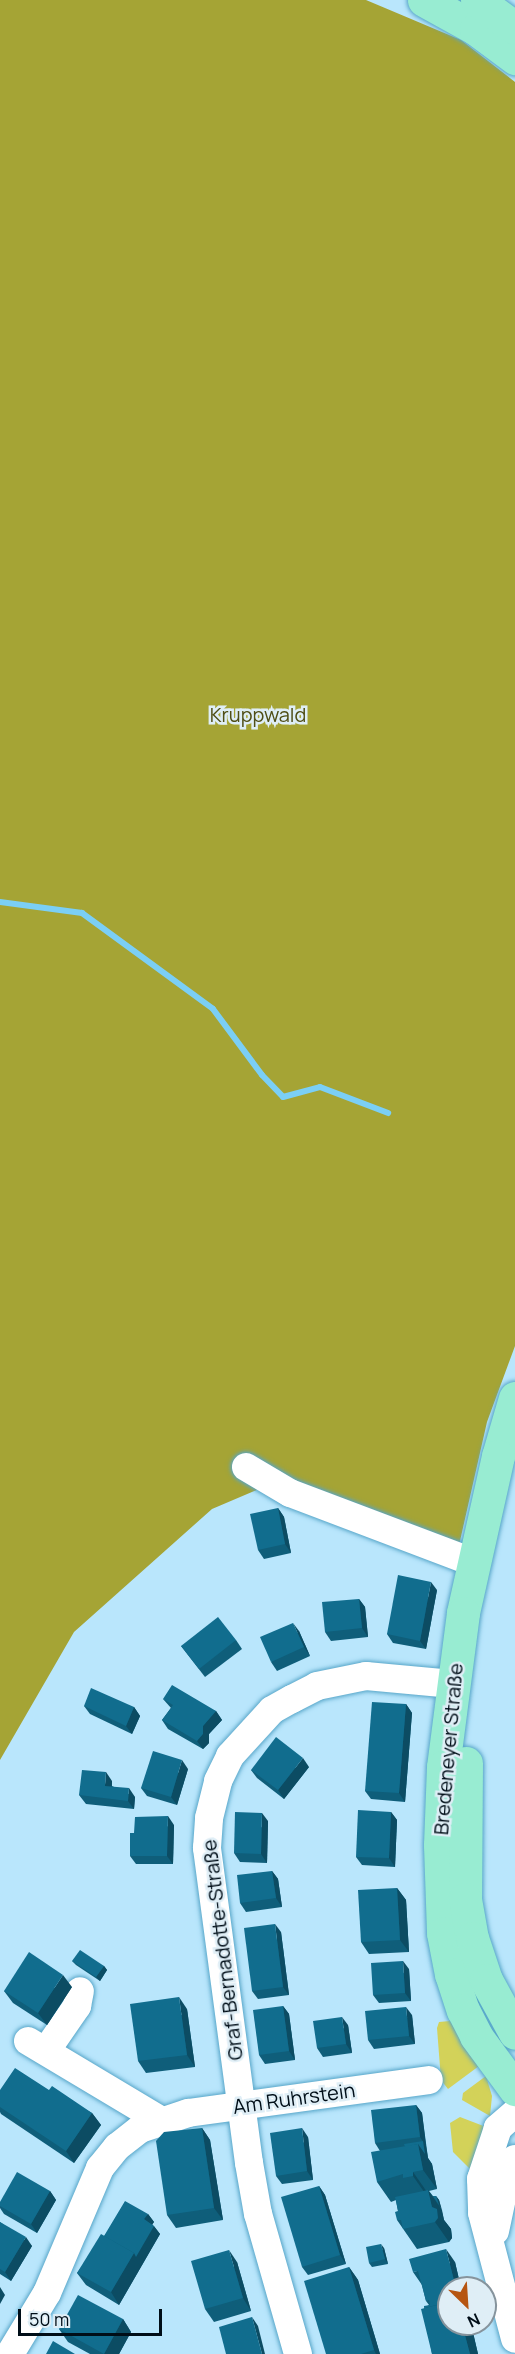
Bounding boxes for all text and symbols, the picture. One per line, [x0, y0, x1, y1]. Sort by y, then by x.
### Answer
park label: Kruppwald [210, 702, 306, 726]
street label: Bredeneyer Straße [429, 1662, 467, 1836]
street label: Graf-Bernadotte-Straße [197, 1838, 247, 2062]
street label: Am Ruhrstein [231, 2078, 357, 2118]
north arrow [437, 2276, 497, 2336]
scale bar [21, 2297, 165, 2335]
text: 50 m [29, 2307, 69, 2331]
text: N [464, 2308, 484, 2333]

